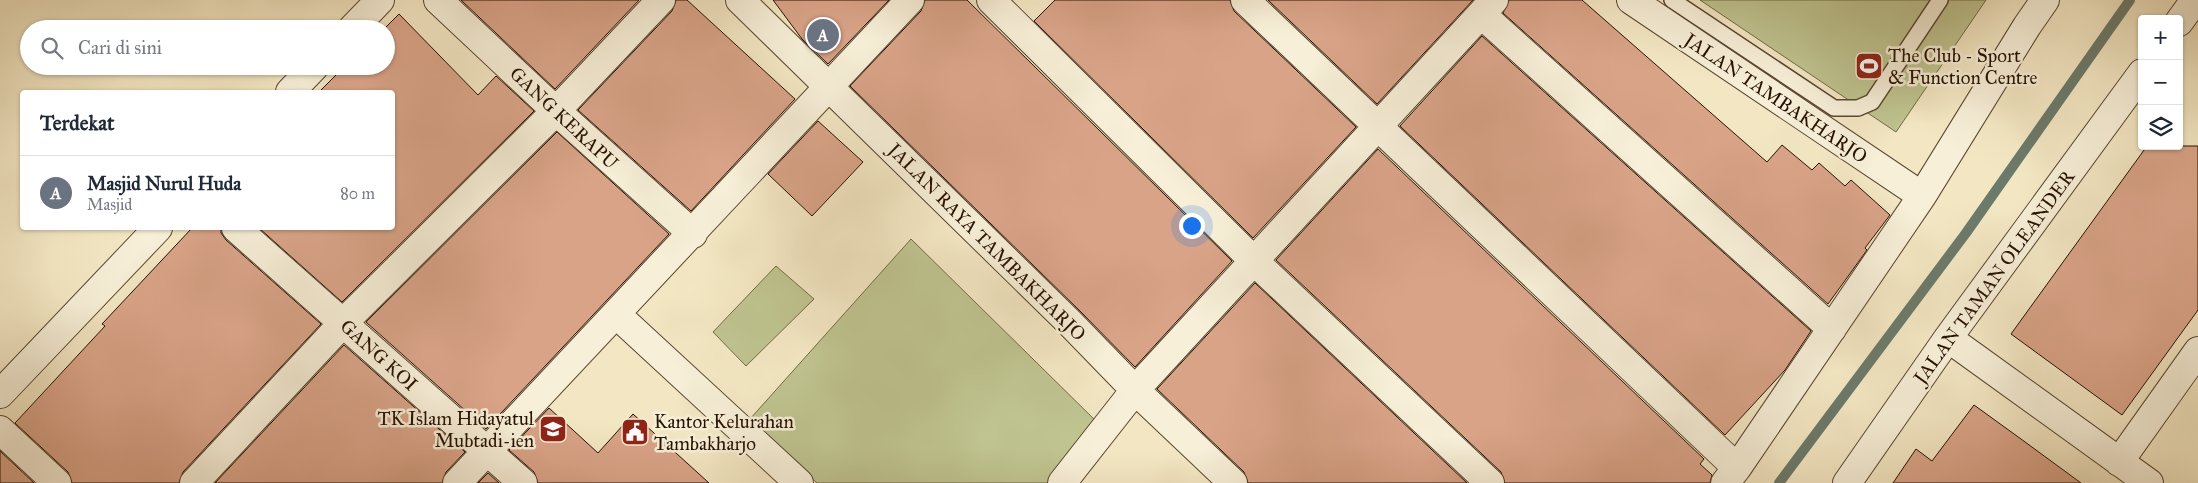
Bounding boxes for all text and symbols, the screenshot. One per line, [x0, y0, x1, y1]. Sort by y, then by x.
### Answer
map controls [2138, 15, 2183, 150]
button: + [2138, 15, 2183, 60]
pin: A [807, 16, 839, 54]
search box [20, 20, 395, 75]
street label: JALAN TAMBAKHARJO [1678, 27, 1872, 169]
icon: search [38, 34, 66, 62]
text: Cari di sini [78, 36, 162, 59]
place label: The Club - Sport & Function Centre [1888, 44, 2038, 89]
sports icon: The Club - Sport & Function Centre [1854, 51, 1884, 81]
button: − [2138, 60, 2183, 105]
street label: GANG KERAPU [505, 62, 623, 174]
button: layers [2138, 105, 2183, 150]
text: Terdekat [40, 110, 114, 136]
street label: JALAN RAYA TAMBAKHARJO [881, 137, 1091, 346]
street label: JALAN TAMAN OLEANDER [1908, 165, 2080, 391]
text: Masjid Nurul Huda [87, 172, 241, 195]
text: A [51, 184, 61, 203]
text: 80 m [340, 184, 375, 203]
text: Masjid [87, 195, 132, 214]
your location [1179, 213, 1205, 239]
street label: GANG KOI [336, 314, 422, 396]
place label: TK Islam Hidayatul Mubtadi-ien [378, 407, 535, 452]
place label: Kantor Kelurahan Tambakharjo [654, 410, 794, 455]
school or university icon: TK Islam Hidayatul Mubtadi-ien [538, 414, 568, 444]
public building icon: Kantor Kelurahan Tambakharjo [620, 417, 650, 447]

